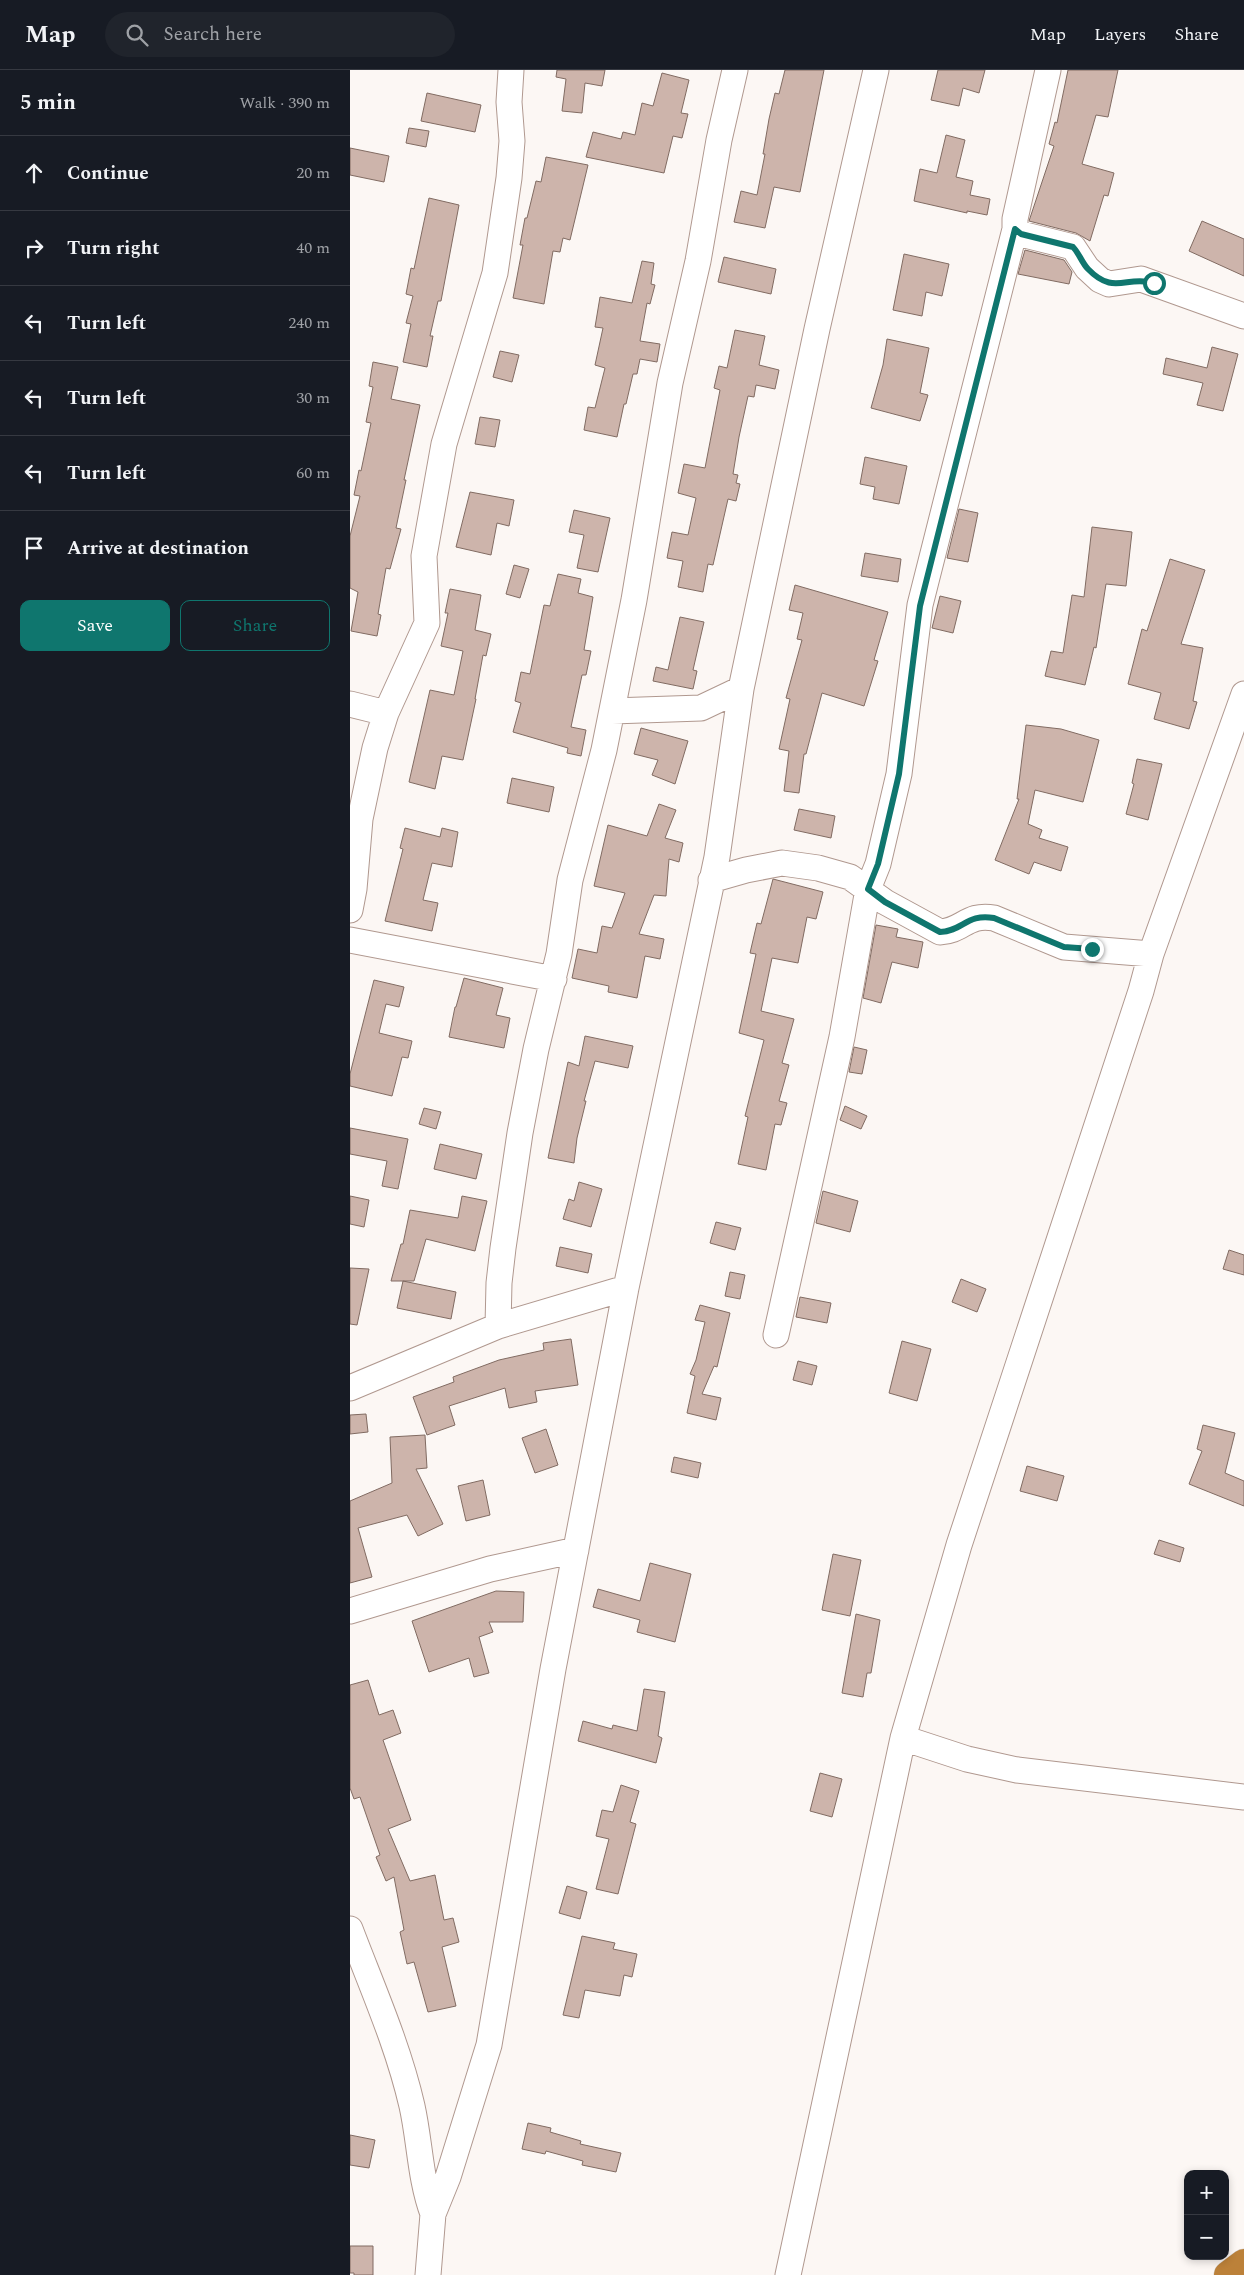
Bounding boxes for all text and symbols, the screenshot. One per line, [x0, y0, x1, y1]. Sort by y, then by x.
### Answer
search box [105, 12, 455, 57]
text: Map [25, 17, 75, 53]
text: Search here [163, 20, 262, 49]
icon: search [123, 21, 151, 49]
text: Map [1030, 21, 1066, 48]
text: Layers [1094, 21, 1146, 48]
text: Share [1174, 21, 1219, 48]
text: 5 min [20, 87, 76, 119]
text: Walk · 390 m [239, 91, 330, 115]
icon: ahead [20, 159, 48, 187]
text: Continue [67, 159, 149, 188]
text: 20 m [296, 161, 330, 185]
icon: right [20, 234, 48, 262]
text: Turn right [67, 234, 160, 263]
text: 40 m [296, 236, 330, 260]
route start [1143, 272, 1166, 295]
icon: left [20, 309, 48, 337]
text: Turn left [67, 309, 146, 338]
text: 240 m [288, 311, 330, 335]
icon: left [20, 384, 48, 412]
text: Turn left [67, 384, 146, 413]
text: 30 m [296, 386, 330, 410]
icon: left [20, 459, 48, 487]
text: Turn left [67, 459, 146, 488]
text: 60 m [296, 461, 330, 485]
icon: arrive [20, 534, 48, 562]
text: Arrive at destination [67, 534, 249, 563]
button: Save [20, 600, 170, 651]
button: Share [180, 600, 330, 651]
route end [1081, 938, 1104, 961]
map controls [1184, 2170, 1229, 2260]
button: + [1184, 2170, 1229, 2215]
button: − [1184, 2215, 1229, 2260]

